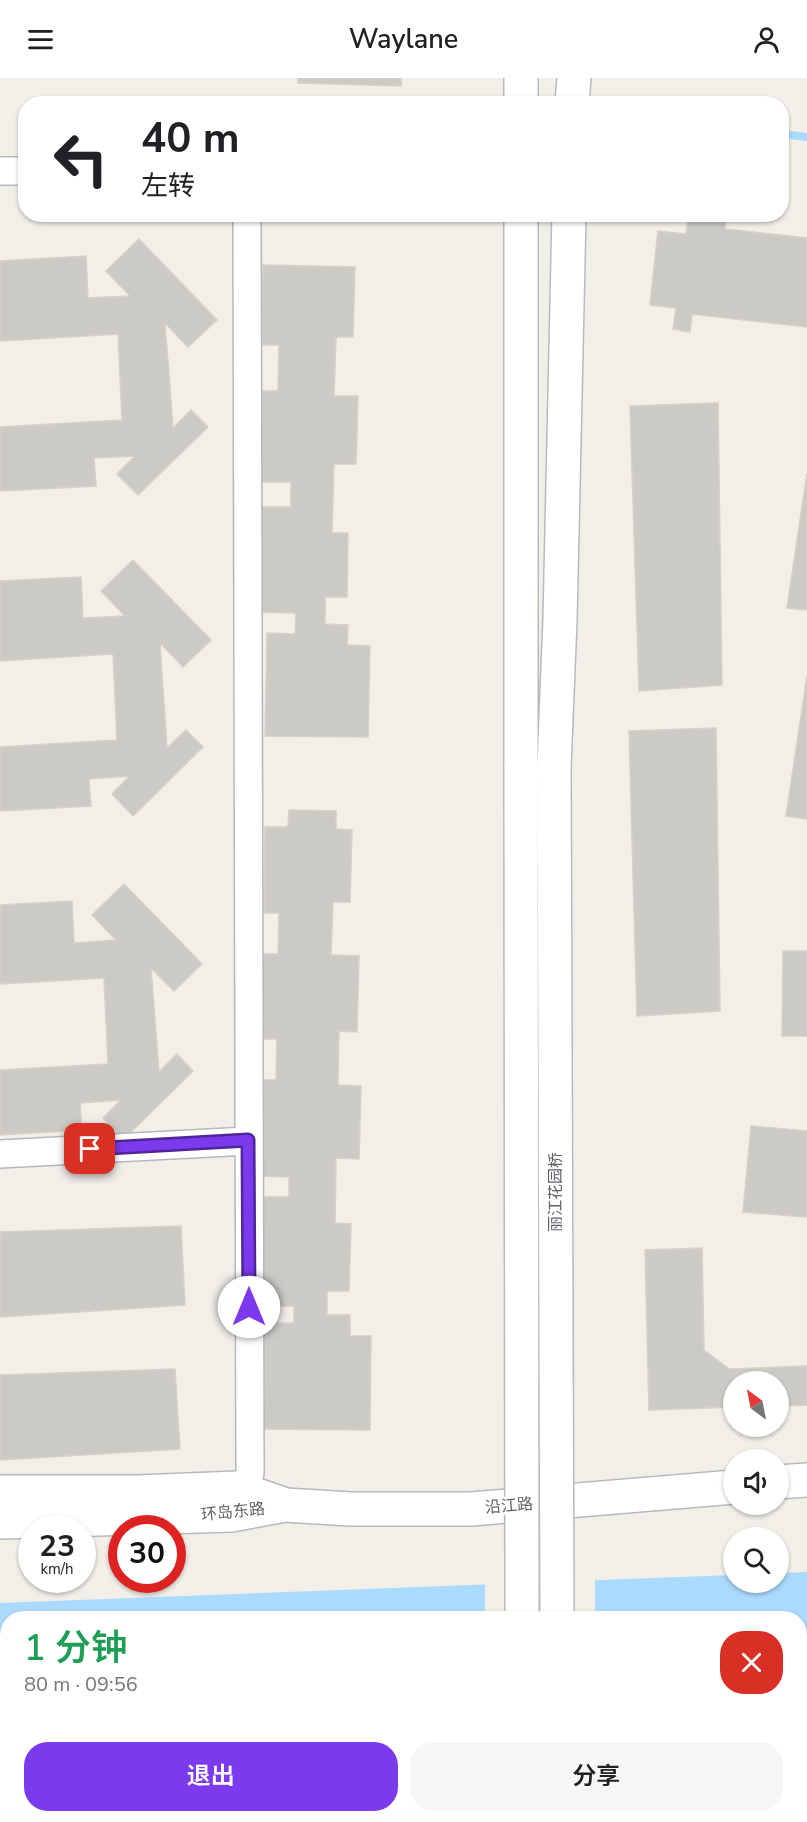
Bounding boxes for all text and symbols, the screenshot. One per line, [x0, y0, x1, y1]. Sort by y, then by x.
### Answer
text: Waylane [349, 21, 458, 58]
icon: menu [24, 23, 57, 56]
icon: person [750, 23, 783, 56]
text: 40 m [141, 110, 240, 167]
icon: left [42, 120, 120, 198]
text: 左转 [141, 168, 195, 205]
pin [64, 1123, 115, 1174]
icon: arrive [73, 1132, 106, 1165]
street label: 丽江花园桥 [545, 1152, 567, 1232]
position arrow [217, 1275, 281, 1339]
north arrow [723, 1371, 789, 1437]
map controls [723, 1371, 789, 1593]
button: sound [723, 1449, 789, 1515]
street label: 沿江路 [484, 1493, 534, 1519]
street label: 环岛东路 [200, 1498, 266, 1526]
speed limit sign: 30 [108, 1515, 186, 1593]
text: 23 [39, 1526, 75, 1567]
button: search [723, 1527, 789, 1593]
text: km/h [40, 1559, 74, 1579]
text: 1 分钟 [24, 1624, 127, 1673]
button: close [720, 1631, 783, 1694]
text: 80 m · 09:56 [24, 1671, 138, 1698]
button: 退出 [24, 1742, 398, 1811]
button: 分享 [410, 1742, 783, 1811]

